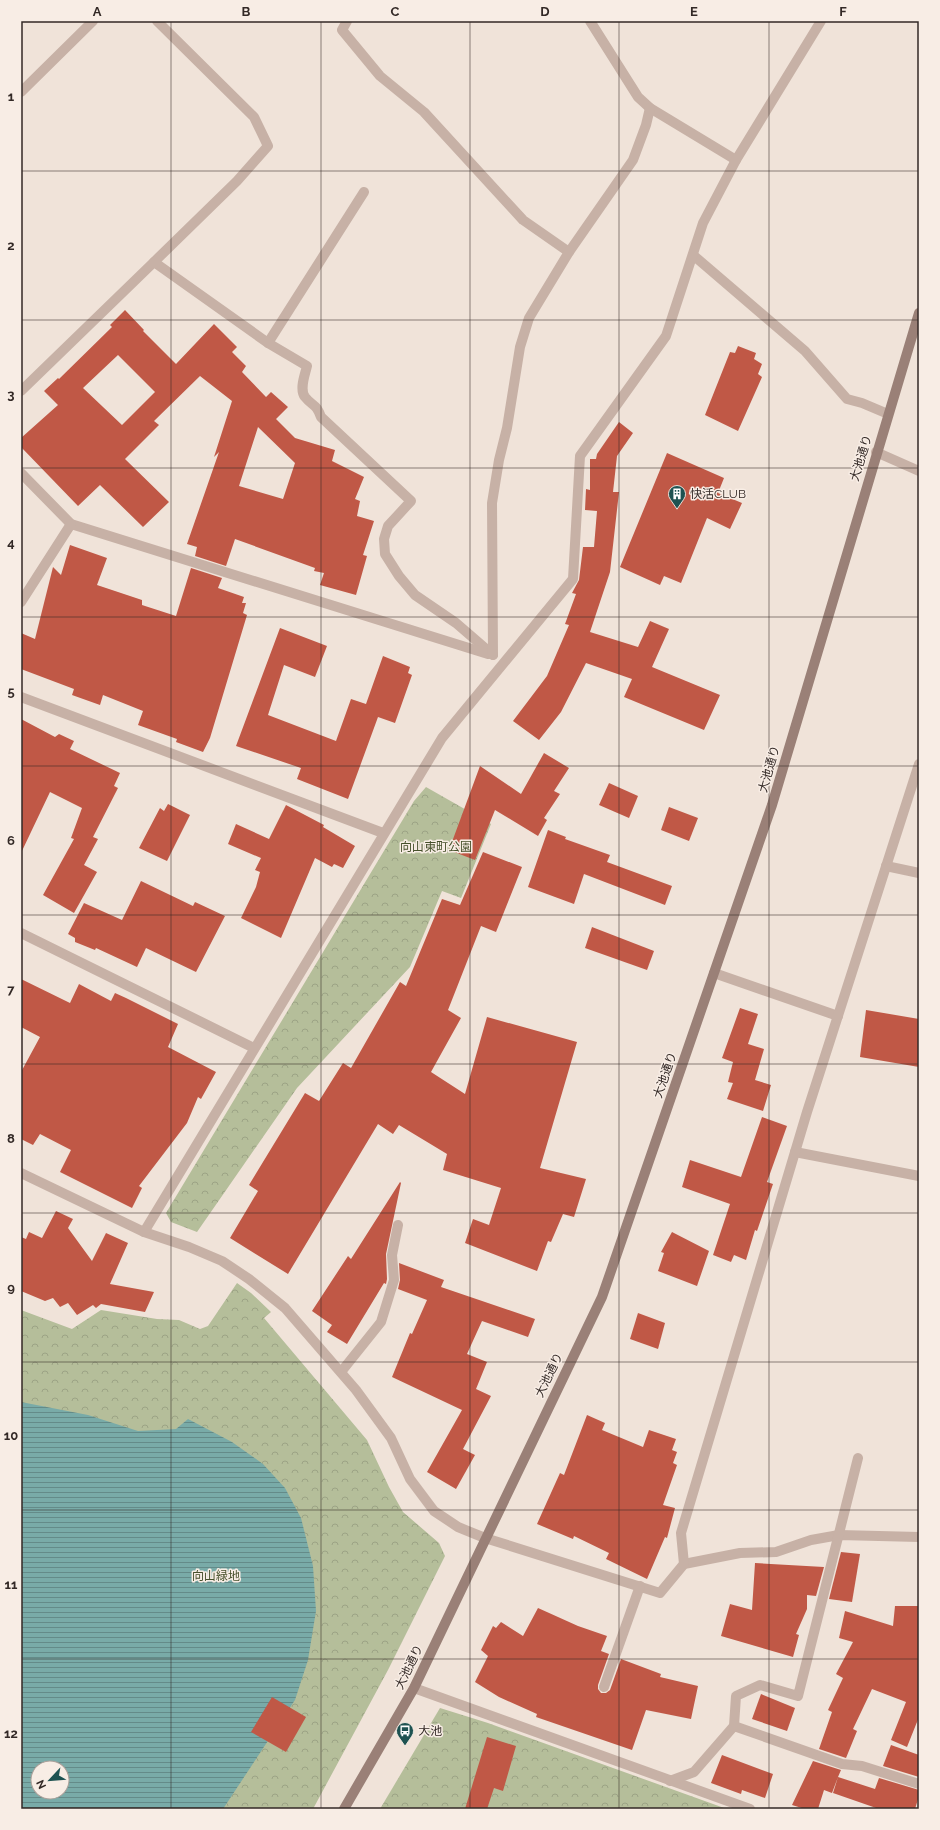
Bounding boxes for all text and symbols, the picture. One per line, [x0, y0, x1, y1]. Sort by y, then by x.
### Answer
text: A [93, 4, 102, 19]
text: B [242, 4, 251, 19]
text: C [391, 4, 400, 19]
text: D [540, 4, 550, 19]
text: E [690, 4, 698, 19]
text: F [839, 4, 847, 19]
text: 1 [8, 89, 15, 104]
text: 2 [7, 238, 15, 253]
text: 3 [7, 387, 15, 402]
street label: 大池通り [847, 433, 875, 483]
building icon: 快活CLUB [667, 484, 687, 509]
place label: 快活CLUB [690, 487, 746, 501]
text: 4 [7, 535, 15, 550]
text: 5 [7, 684, 15, 699]
street label: 大池通り [756, 744, 782, 794]
text: 6 [7, 833, 15, 848]
park label: 向山東町公園 [400, 840, 472, 854]
text: 7 [7, 982, 15, 997]
street label: 大池通り [651, 1050, 679, 1100]
text: 8 [7, 1131, 15, 1146]
text: 9 [7, 1280, 15, 1295]
street label: 大池通り [532, 1350, 566, 1400]
text: 10 [4, 1428, 18, 1443]
park label: 向山緑地 [192, 1569, 240, 1583]
text: 11 [5, 1577, 18, 1592]
street label: 大池通り [392, 1642, 426, 1692]
bus stop icon: 大池 [395, 1721, 415, 1746]
place label: 大池 [418, 1724, 442, 1738]
text: 12 [4, 1726, 18, 1741]
north arrow [30, 1760, 70, 1800]
text: N [34, 1778, 49, 1791]

